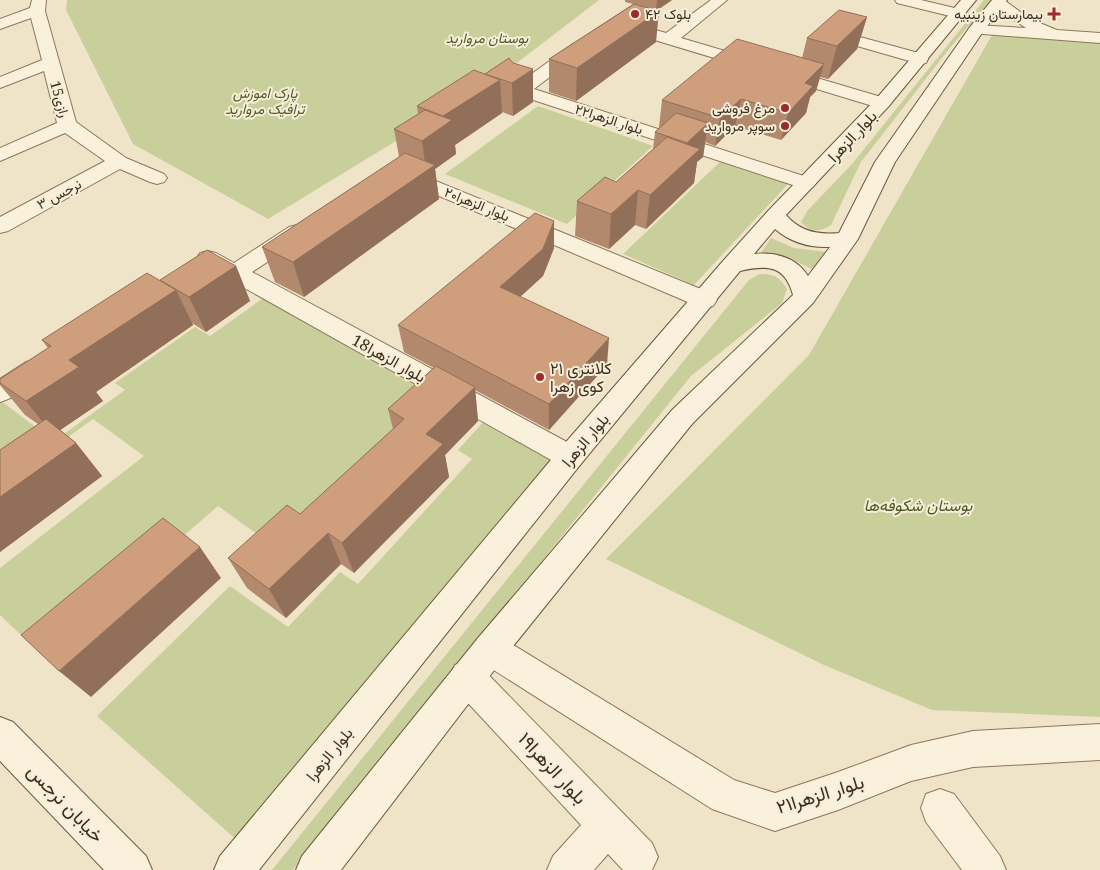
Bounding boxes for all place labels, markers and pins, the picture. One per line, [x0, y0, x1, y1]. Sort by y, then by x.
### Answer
place label: بلوک ۴۲ [645, 4, 691, 23]
place label: بیمارستان زینبیه [954, 4, 1043, 23]
marker: بیمارستان زینبیه [1047, 7, 1061, 21]
marker: بلوک ۴۲ [629, 8, 641, 20]
place label: مرغ فروشی [712, 98, 775, 119]
marker: مرغ فروشی [779, 102, 791, 114]
place label: سوپر مروارید [705, 116, 775, 136]
marker: سوپر مروارید [779, 120, 791, 132]
place label: کلانتری ۲۱ کوی زهرا [550, 357, 612, 397]
marker: کلانتری ۲۱ کوی زهرا [534, 371, 546, 383]

